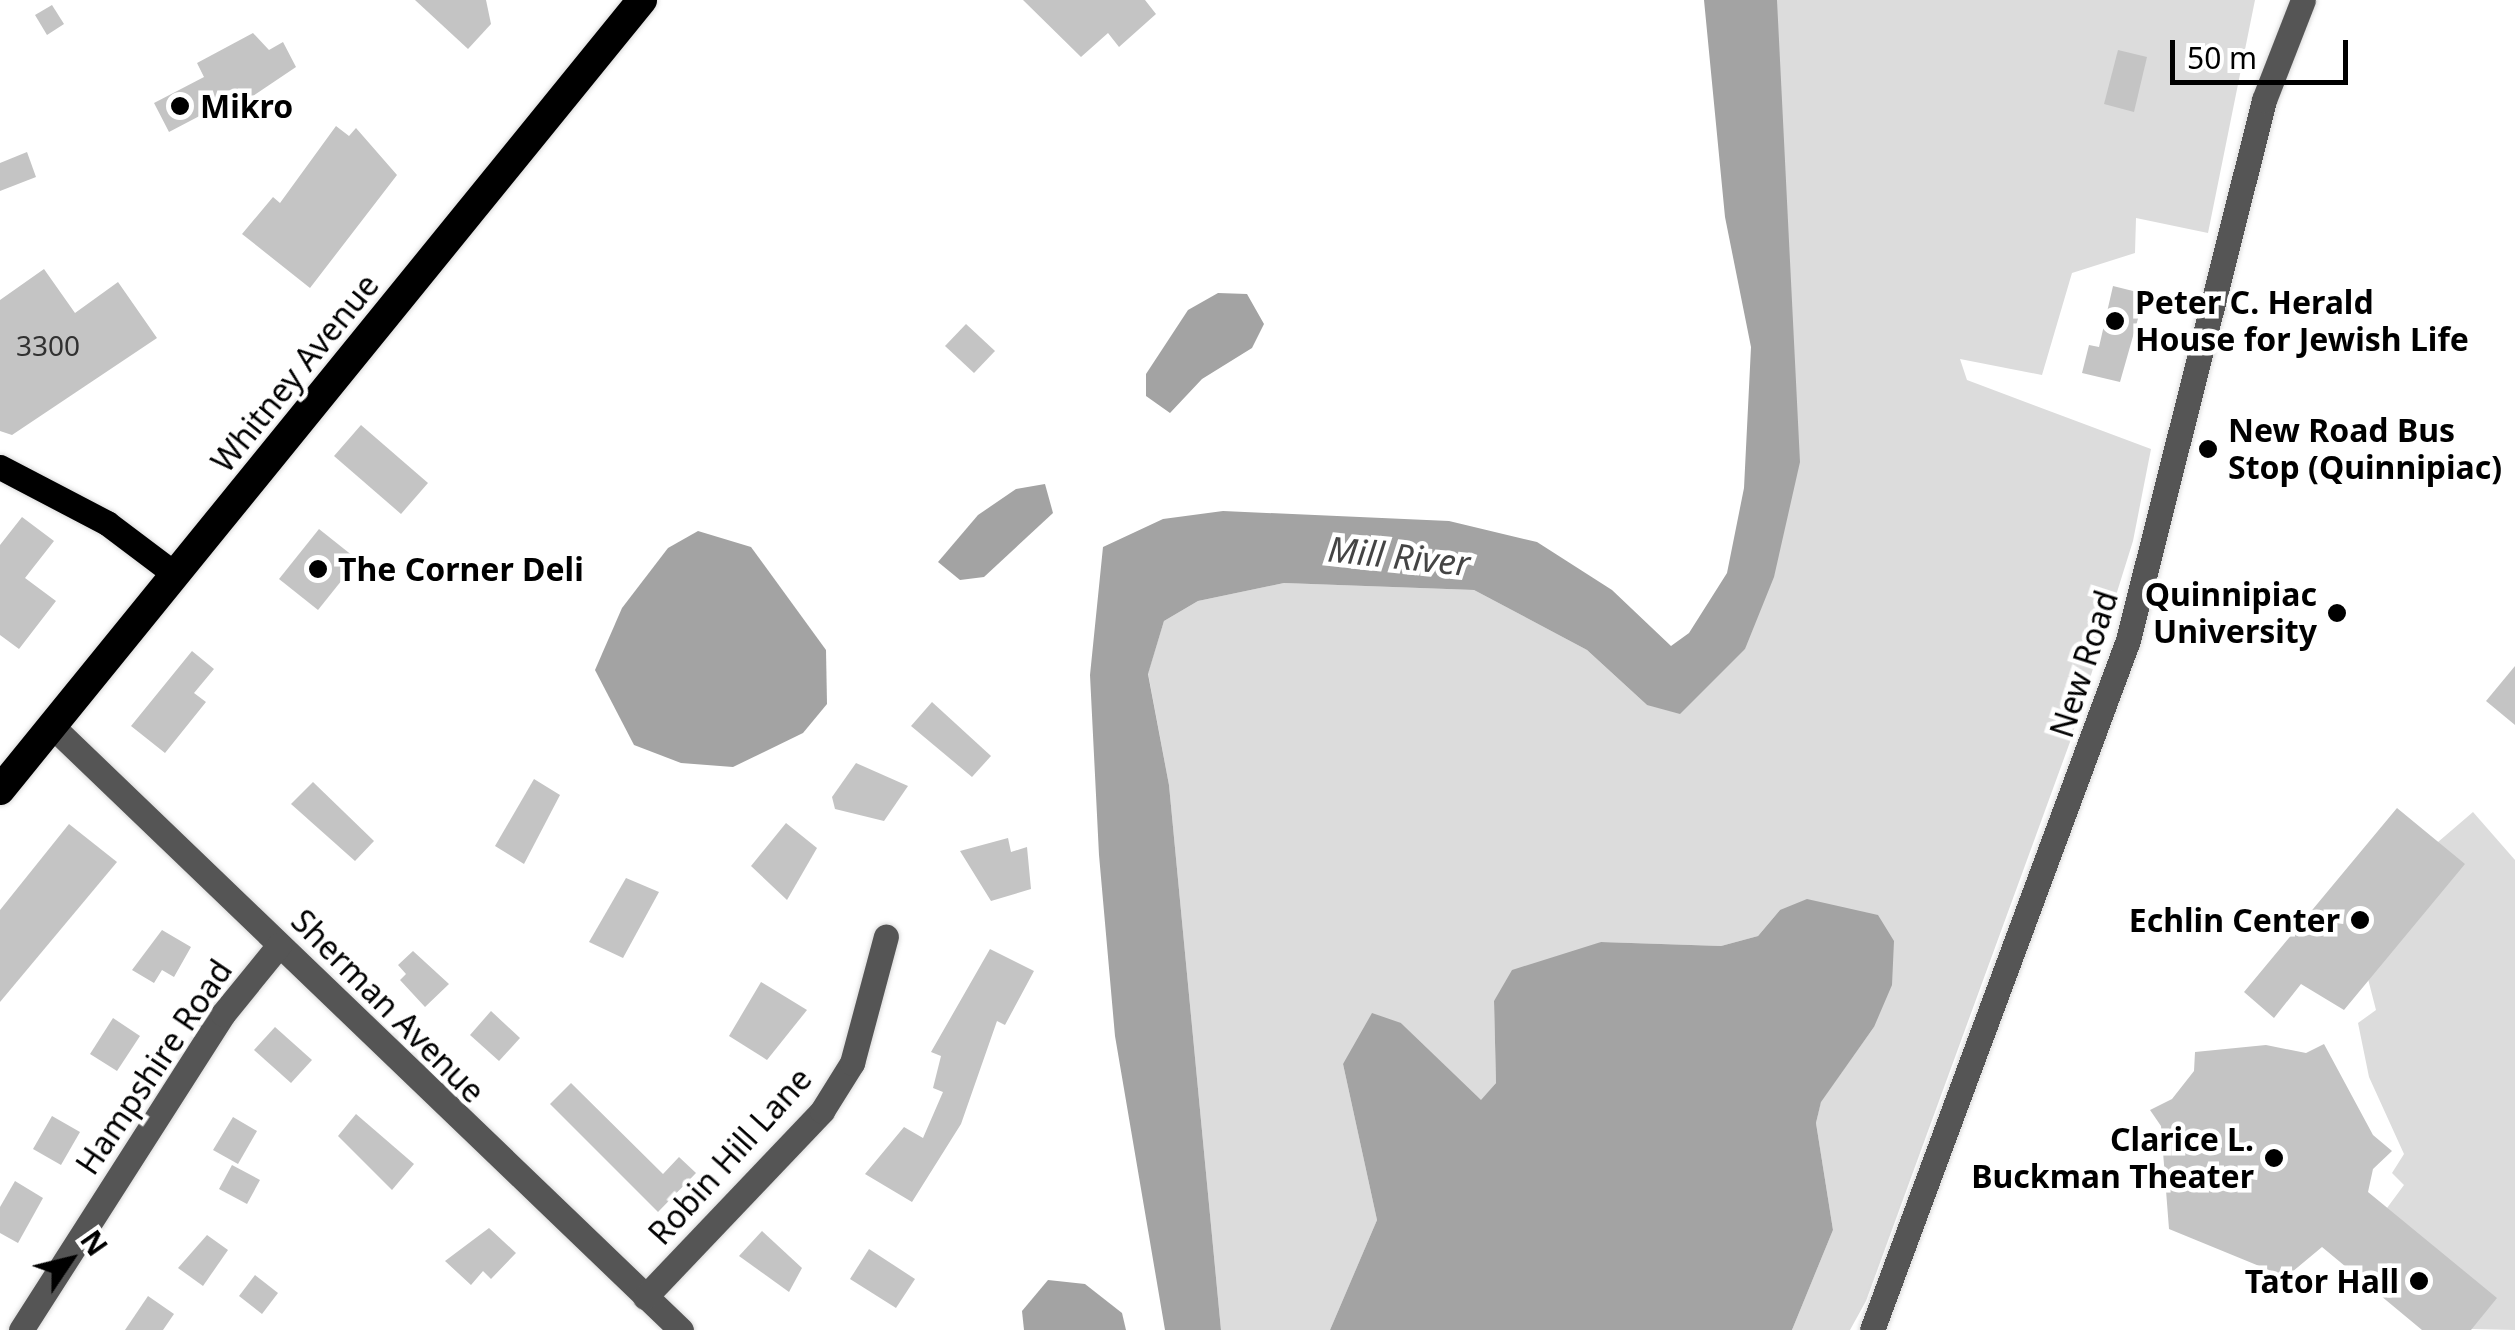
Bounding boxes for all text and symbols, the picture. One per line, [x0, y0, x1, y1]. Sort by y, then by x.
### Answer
scale bar [2175, 20, 2352, 82]
text: 50 m [2187, 37, 2257, 78]
place label: Mikro [200, 87, 293, 125]
marker: Mikro [169, 95, 191, 117]
street label: Whitney Avenue [203, 266, 387, 480]
place label: Peter C. Herald House for Jewish Life [2135, 284, 2469, 359]
marker: Peter C. Herald House for Jewish Life [2104, 310, 2126, 332]
house number: 3300 [16, 328, 80, 362]
place label: New Road Bus Stop (Quinnipiac) [2228, 412, 2502, 487]
marker: New Road Bus Stop (Quinnipiac) [2197, 438, 2219, 460]
water label: Mill River [1326, 528, 1472, 584]
place label: The Corner Deli [338, 550, 584, 588]
marker: The Corner Deli [307, 558, 329, 580]
place label: Quinnipiac University [2145, 576, 2317, 651]
street label: New Road [2042, 586, 2126, 742]
marker: Quinnipiac University [2326, 602, 2348, 624]
place label: Echlin Center [2129, 901, 2340, 939]
street label: Sherman Avenue [284, 902, 492, 1110]
marker: Echlin Center [2349, 909, 2371, 931]
street label: Hampshire Road [68, 952, 240, 1182]
street label: Robin Hill Lane [641, 1060, 819, 1252]
place label: Clarice L. Buckman Theater [1971, 1121, 2254, 1196]
marker: Clarice L. Buckman Theater [2263, 1147, 2285, 1169]
north arrow [20, 1210, 120, 1310]
text: N [72, 1223, 117, 1263]
place label: Tator Hall [2245, 1262, 2399, 1300]
marker: Tator Hall [2408, 1270, 2430, 1292]

